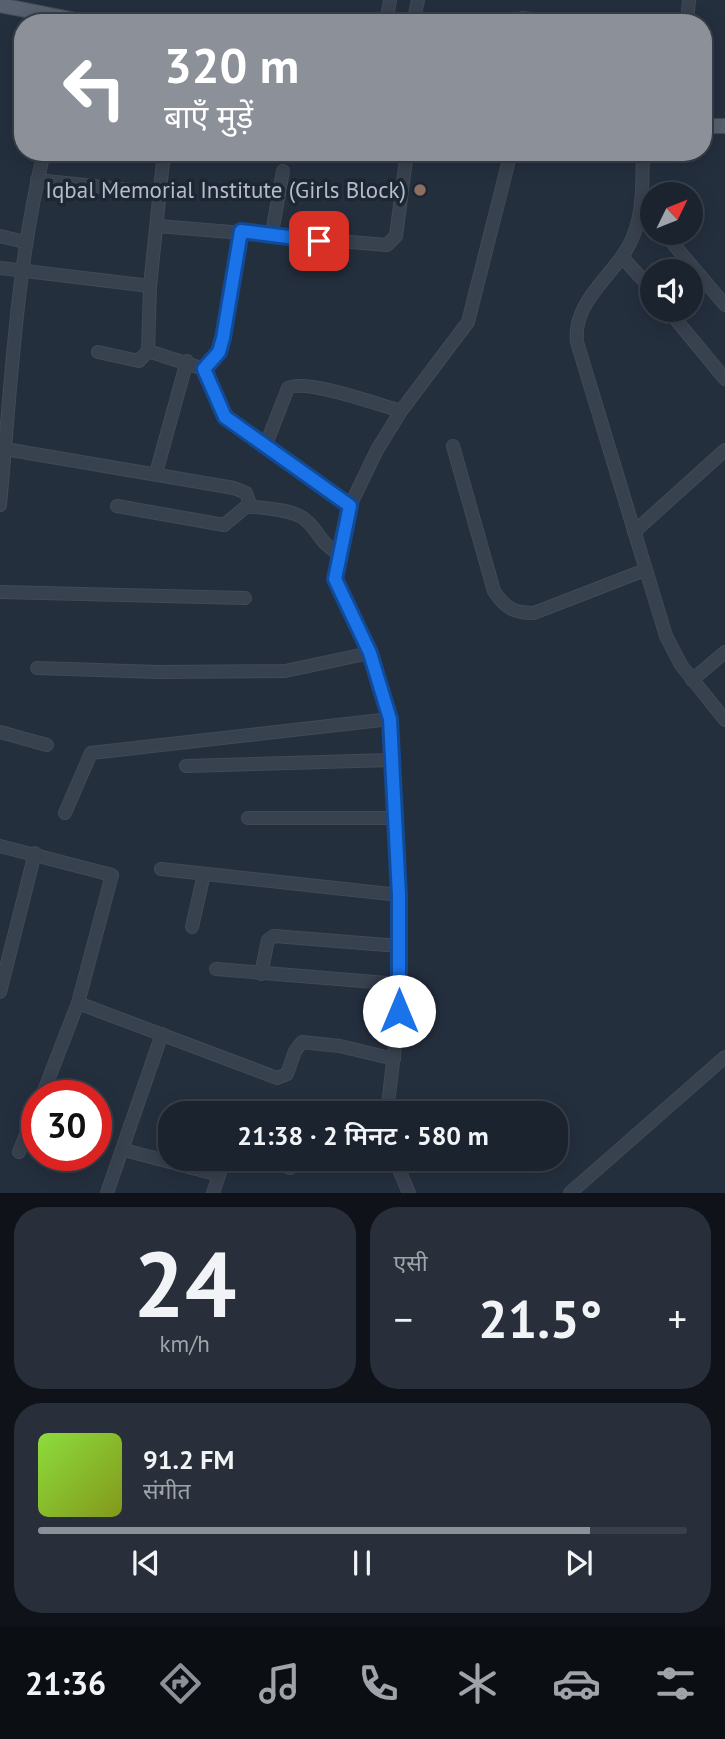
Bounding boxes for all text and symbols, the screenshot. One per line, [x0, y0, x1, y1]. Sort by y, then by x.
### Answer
text: 320 m [164, 33, 299, 97]
icon: left [49, 42, 140, 133]
text: बाएँ मुड़ें [164, 95, 253, 137]
place label: Iqbal Memorial Institute (Girls Block) [45, 175, 406, 204]
marker: Iqbal Memorial Institute (Girls Block) [412, 182, 428, 198]
north arrow [640, 182, 704, 245]
map controls [640, 182, 703, 322]
pin [289, 211, 349, 271]
icon: arrive [300, 222, 338, 260]
button: sound [640, 259, 703, 322]
position arrow [362, 974, 436, 1048]
speed limit sign: 30 [21, 1080, 112, 1171]
text: 21:38 · 2 मिनट · 580 m [237, 1119, 489, 1152]
text: 24 [133, 1224, 236, 1342]
text: एसी [394, 1248, 428, 1277]
text: 21.5° [478, 1285, 602, 1352]
text: − [394, 1294, 413, 1343]
text: + [668, 1294, 687, 1343]
text: km/h [160, 1329, 210, 1358]
text: 91.2 FM [143, 1443, 234, 1476]
text: संगीत [143, 1476, 191, 1505]
icon: previous [127, 1544, 165, 1582]
icon: pause [343, 1544, 381, 1582]
icon: next [560, 1544, 598, 1582]
icon: directions [156, 1659, 205, 1708]
icon: music [255, 1659, 304, 1708]
icon: phone [354, 1659, 403, 1708]
icon: climate [453, 1659, 502, 1708]
icon: car [552, 1659, 601, 1708]
icon: filters [651, 1659, 700, 1708]
text: 21:36 [25, 1662, 106, 1704]

